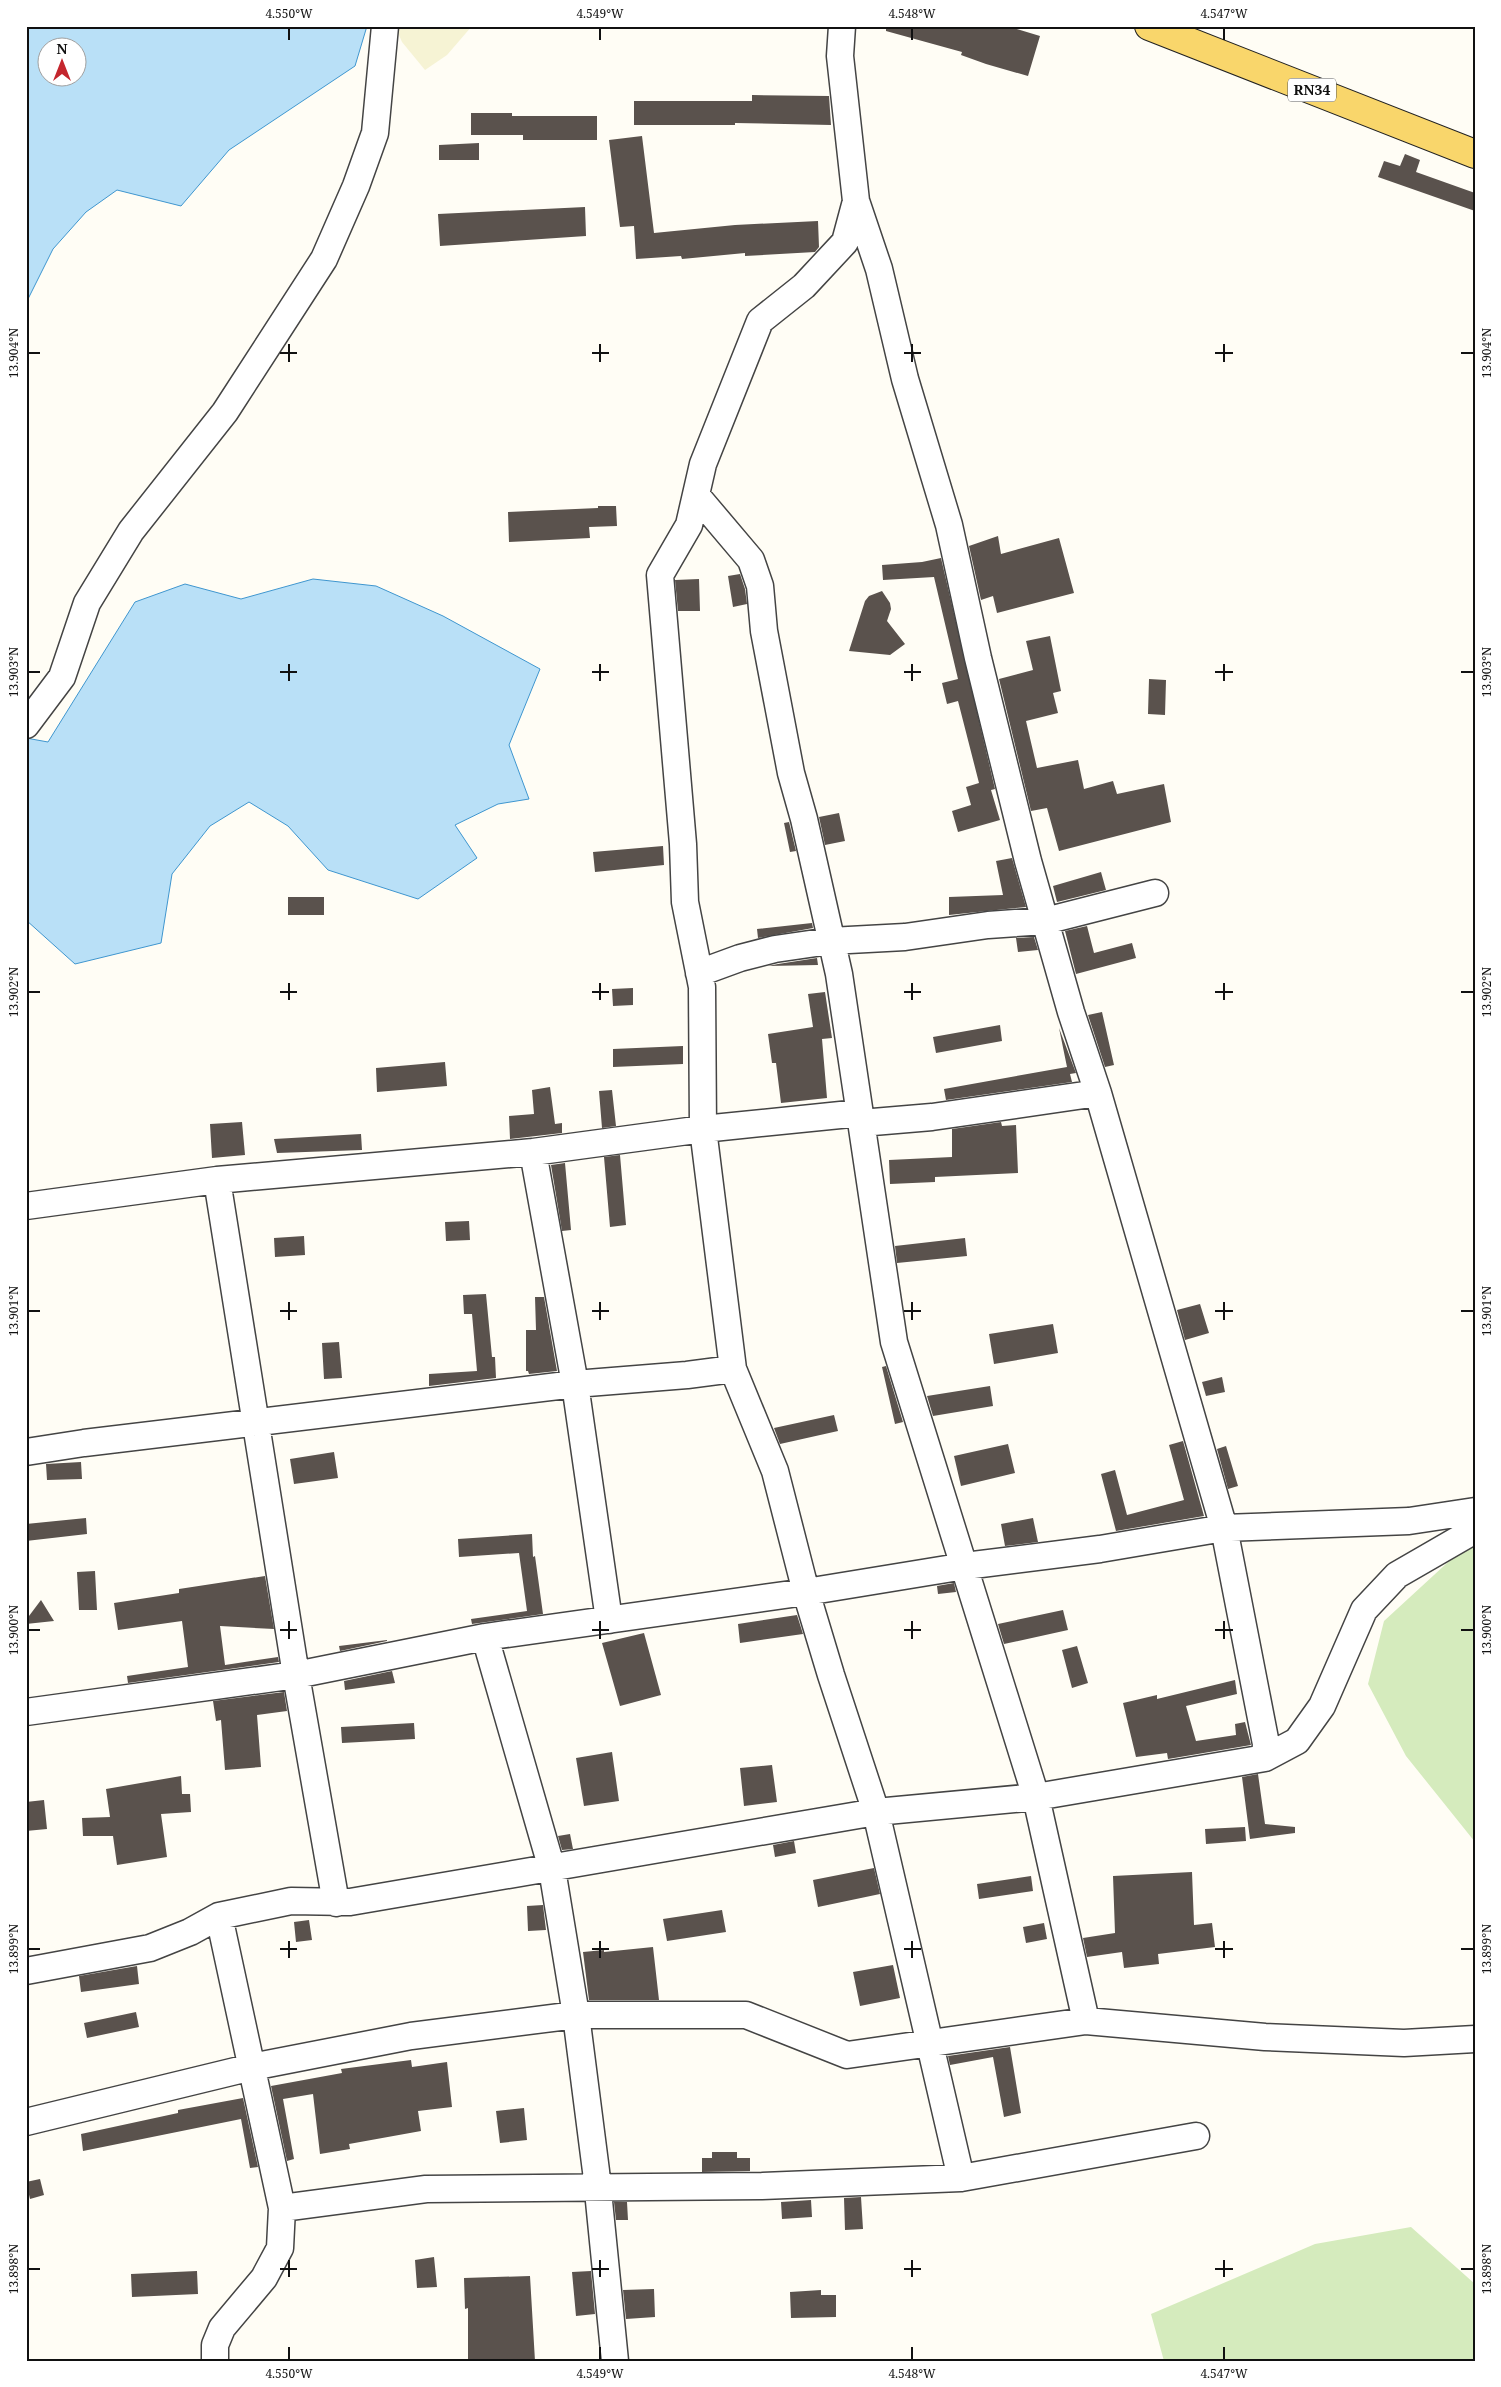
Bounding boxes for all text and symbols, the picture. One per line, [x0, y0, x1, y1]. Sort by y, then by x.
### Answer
text: 4.550°W [265, 5, 313, 22]
text: 4.549°W [576, 5, 624, 22]
text: 4.548°W [888, 5, 936, 22]
text: 4.547°W [1200, 5, 1248, 22]
north arrow [38, 38, 88, 88]
text: N [56, 39, 68, 58]
road number: RN34 [1288, 78, 1336, 102]
text: 13.904°N [5, 328, 22, 378]
text: 13.904°N [1478, 328, 1495, 378]
text: 13.903°N [5, 647, 22, 697]
text: 13.903°N [1478, 647, 1495, 697]
text: 13.902°N [5, 967, 22, 1017]
text: 13.902°N [1478, 967, 1495, 1017]
text: 13.901°N [5, 1286, 22, 1336]
text: 13.901°N [1478, 1286, 1495, 1336]
text: 13.900°N [5, 1605, 22, 1655]
text: 13.900°N [1478, 1605, 1495, 1655]
text: 13.899°N [5, 1924, 22, 1974]
text: 13.899°N [1478, 1924, 1495, 1974]
text: 13.898°N [5, 2244, 22, 2294]
text: 13.898°N [1478, 2244, 1495, 2294]
text: 4.550°W [265, 2365, 313, 2382]
text: 4.549°W [576, 2365, 624, 2382]
text: 4.548°W [888, 2365, 936, 2382]
text: 4.547°W [1200, 2365, 1248, 2382]

